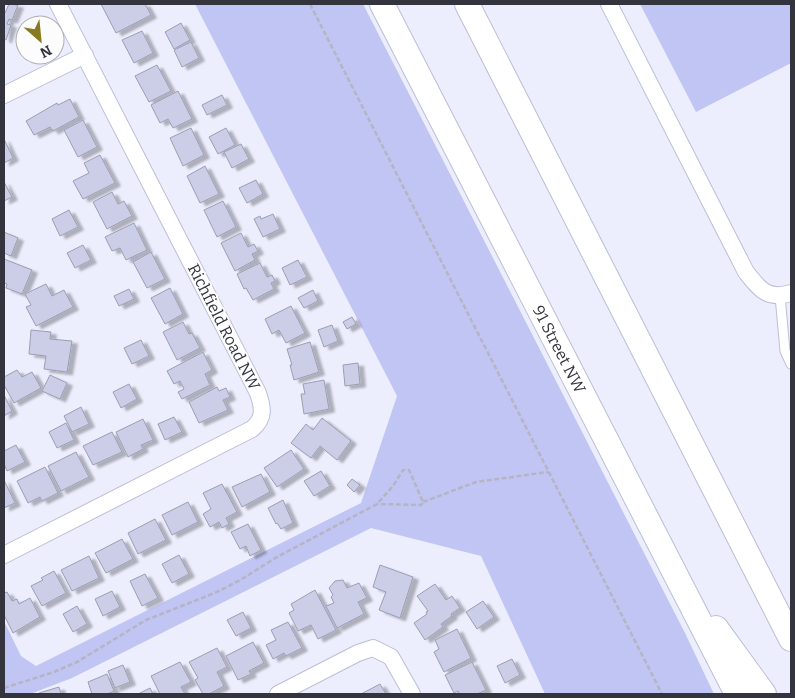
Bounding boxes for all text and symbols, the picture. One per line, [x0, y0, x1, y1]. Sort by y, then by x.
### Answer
north arrow [15, 15, 65, 65]
text: N [37, 41, 54, 61]
street label: Richfield Road NW [184, 261, 264, 394]
street label: 91 Street NW [529, 302, 590, 397]

